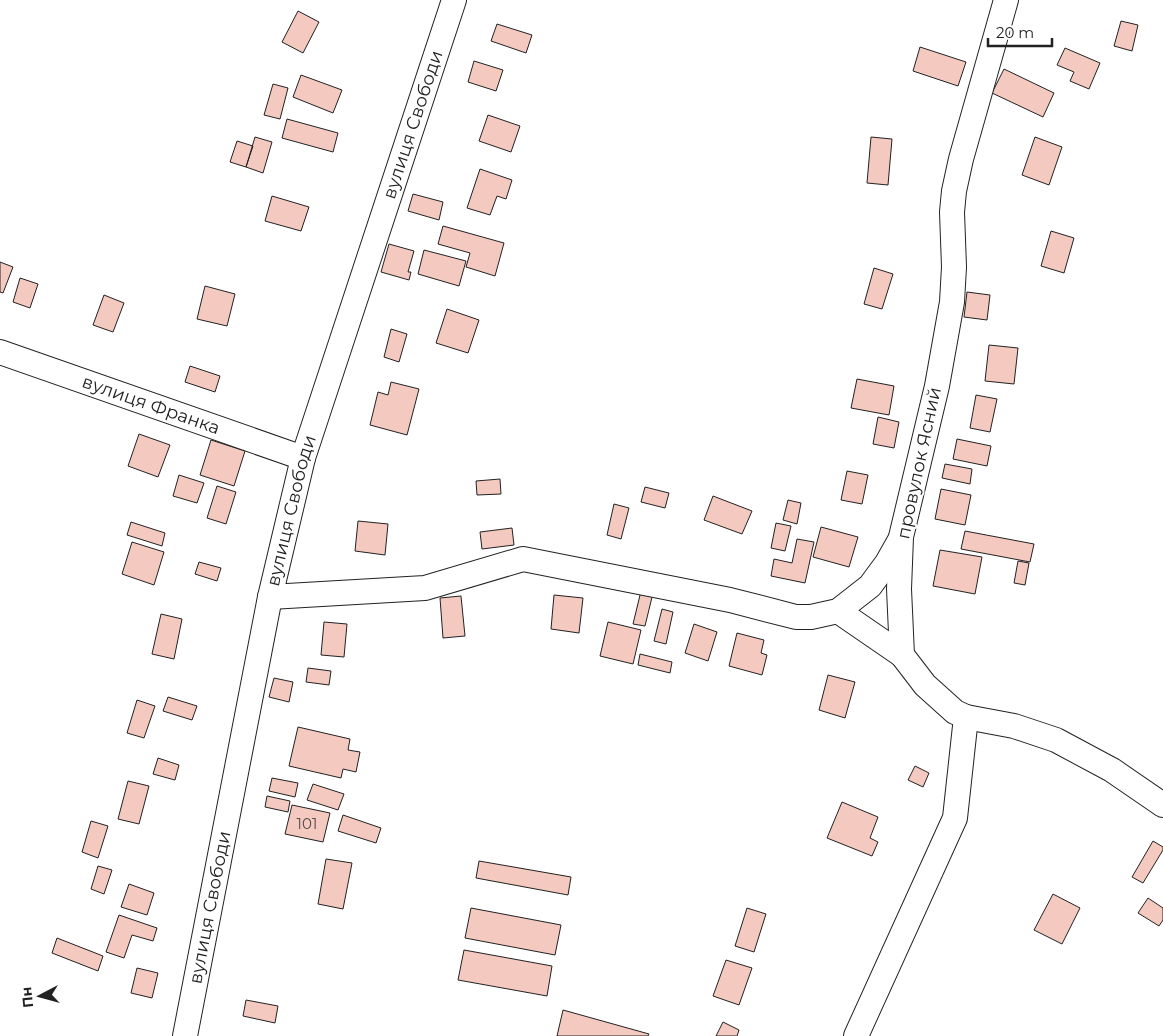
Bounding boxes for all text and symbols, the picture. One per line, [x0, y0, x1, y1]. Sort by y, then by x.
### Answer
scale bar [988, 15, 1052, 47]
text: 20 m [996, 23, 1034, 42]
street label: вулиця Свободи [378, 48, 448, 202]
street label: вулиця Франка [79, 371, 223, 439]
street label: провулок Ясний [892, 385, 946, 541]
street label: вулиця Свободи [262, 432, 321, 589]
house number: 101 [297, 814, 317, 833]
street label: вулиця Свободи [184, 829, 235, 986]
north arrow [15, 971, 65, 1021]
text: Пн [17, 986, 37, 1009]

